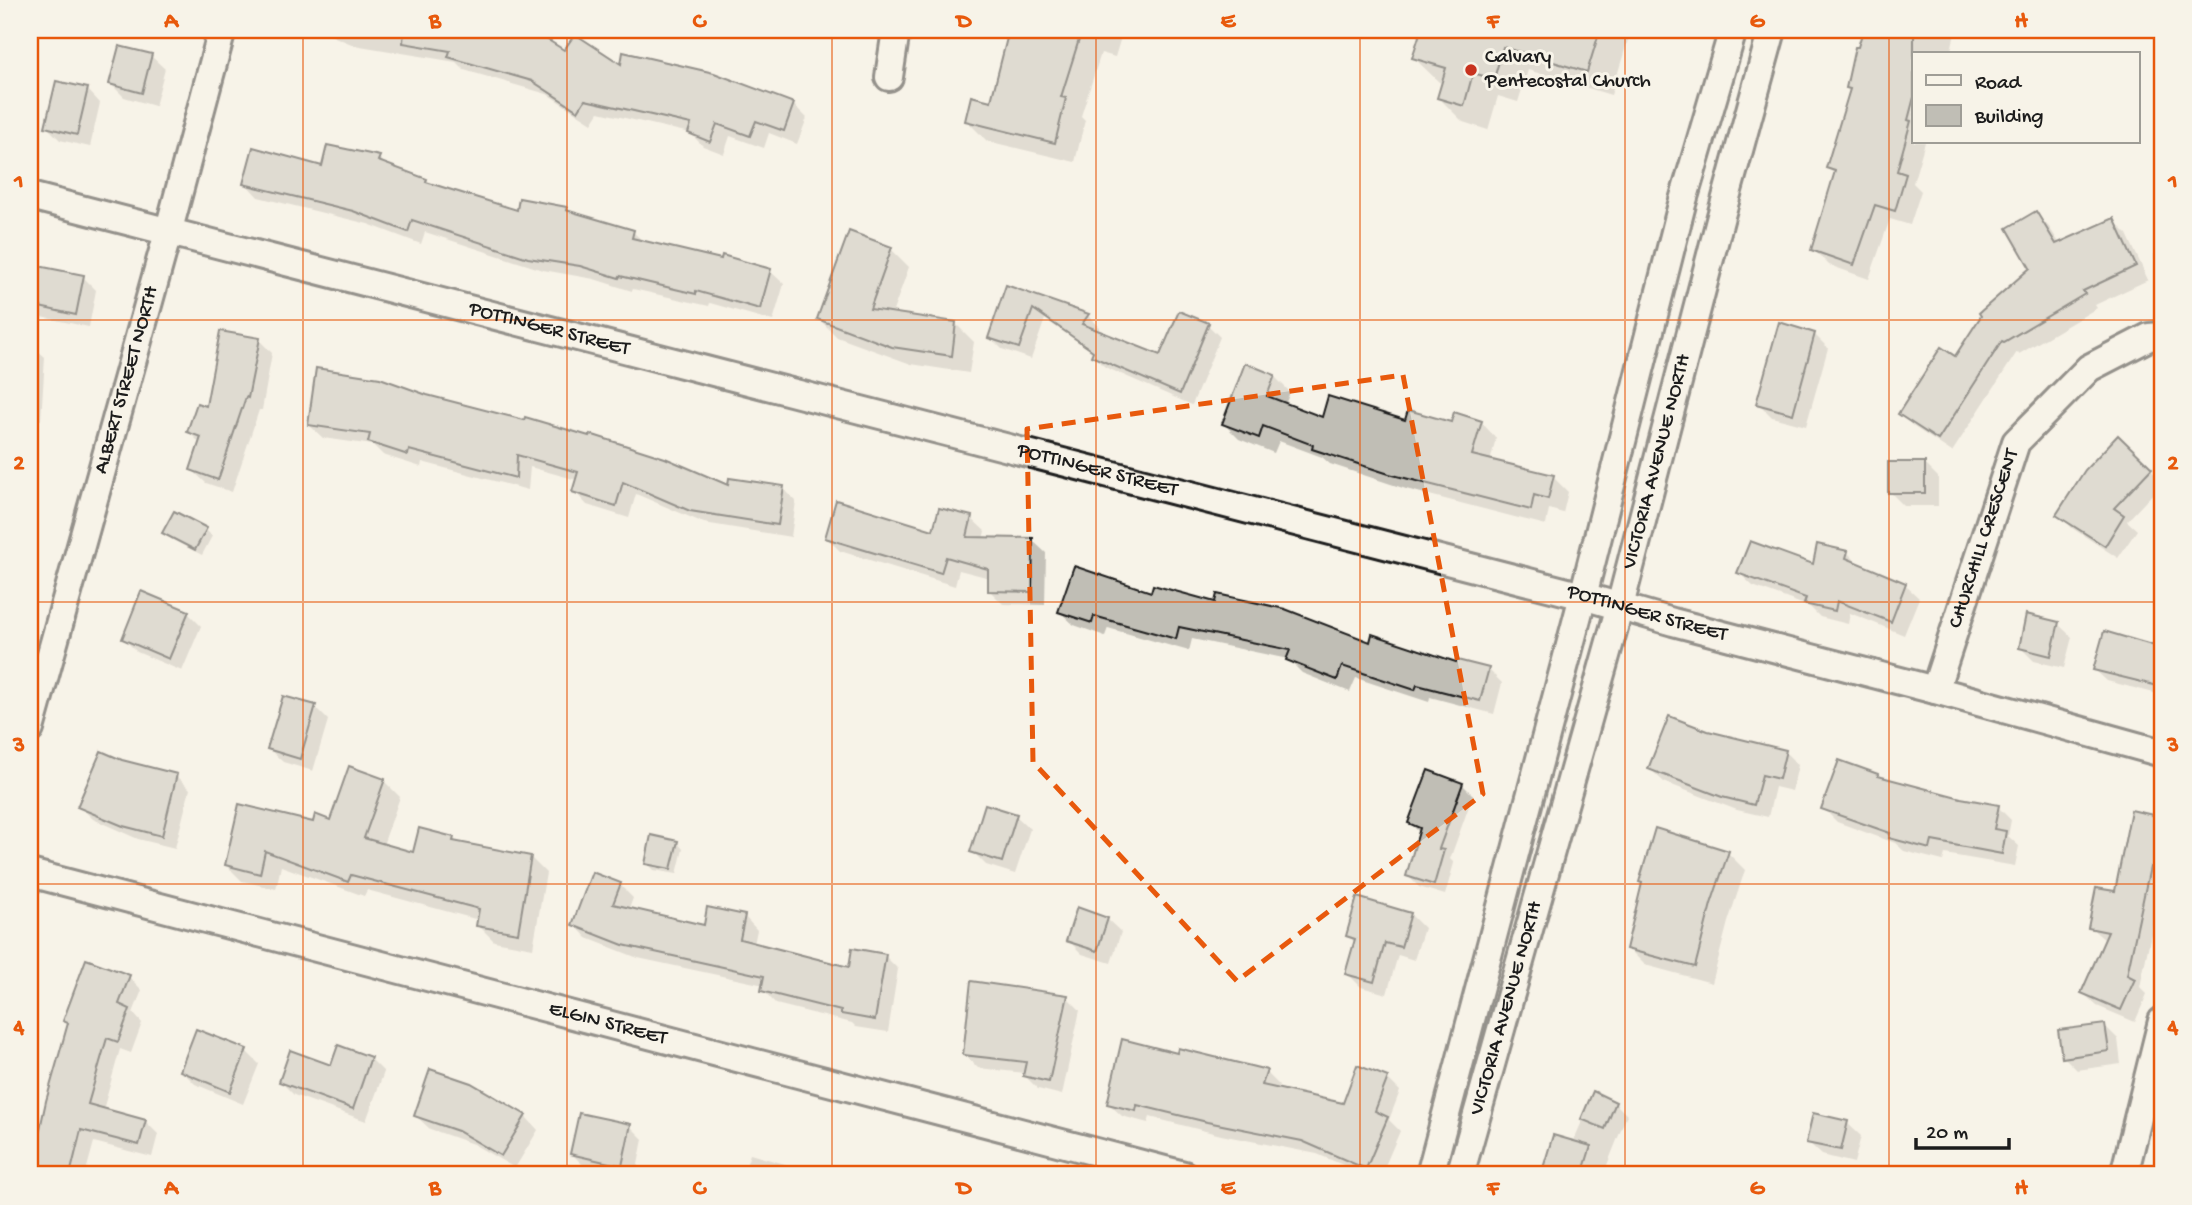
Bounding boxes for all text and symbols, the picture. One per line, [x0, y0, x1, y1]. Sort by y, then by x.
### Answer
text: A [163, 9, 179, 36]
text: B [428, 9, 442, 36]
text: C [693, 9, 708, 36]
text: D [955, 9, 973, 36]
text: E [1221, 9, 1237, 36]
text: F [1486, 9, 1501, 36]
text: G [1750, 9, 1766, 36]
text: H [2014, 9, 2028, 36]
place label: Calvary Pentecostal Church [1484, 46, 1651, 95]
legend [1912, 52, 2140, 144]
marker: Calvary Pentecostal Church [1463, 62, 1479, 78]
text: Road [1975, 72, 2023, 97]
text: Building [1974, 106, 2044, 131]
text: 1 [13, 169, 24, 196]
text: 1 [2167, 169, 2178, 196]
street label: ALBERT STREET NORTH [89, 283, 165, 477]
street label: POTTINGER STREET [465, 297, 633, 363]
street label: VICTORIA AVENUE NORTH [1617, 351, 1697, 573]
street label: POTTINGER STREET [1013, 438, 1181, 504]
street label: CHURCHILL CRESCENT [1943, 445, 2026, 632]
text: 2 [13, 451, 25, 478]
text: 2 [2167, 451, 2179, 478]
street label: POTTINGER STREET [1563, 580, 1730, 648]
text: 3 [12, 733, 25, 760]
text: 3 [2166, 733, 2179, 760]
street label: VICTORIA AVENUE NORTH [1465, 898, 1549, 1119]
street label: ELGIN STREET [546, 997, 670, 1052]
text: 4 [13, 1015, 25, 1042]
text: 4 [2167, 1015, 2179, 1042]
scale bar [1916, 1107, 2008, 1151]
text: 20 m [1926, 1122, 1968, 1147]
text: A [163, 1176, 179, 1203]
text: B [428, 1176, 442, 1203]
text: C [693, 1176, 708, 1203]
text: D [955, 1176, 973, 1203]
text: E [1221, 1176, 1237, 1203]
text: F [1486, 1176, 1501, 1203]
text: G [1750, 1176, 1766, 1203]
text: H [2014, 1176, 2028, 1203]

